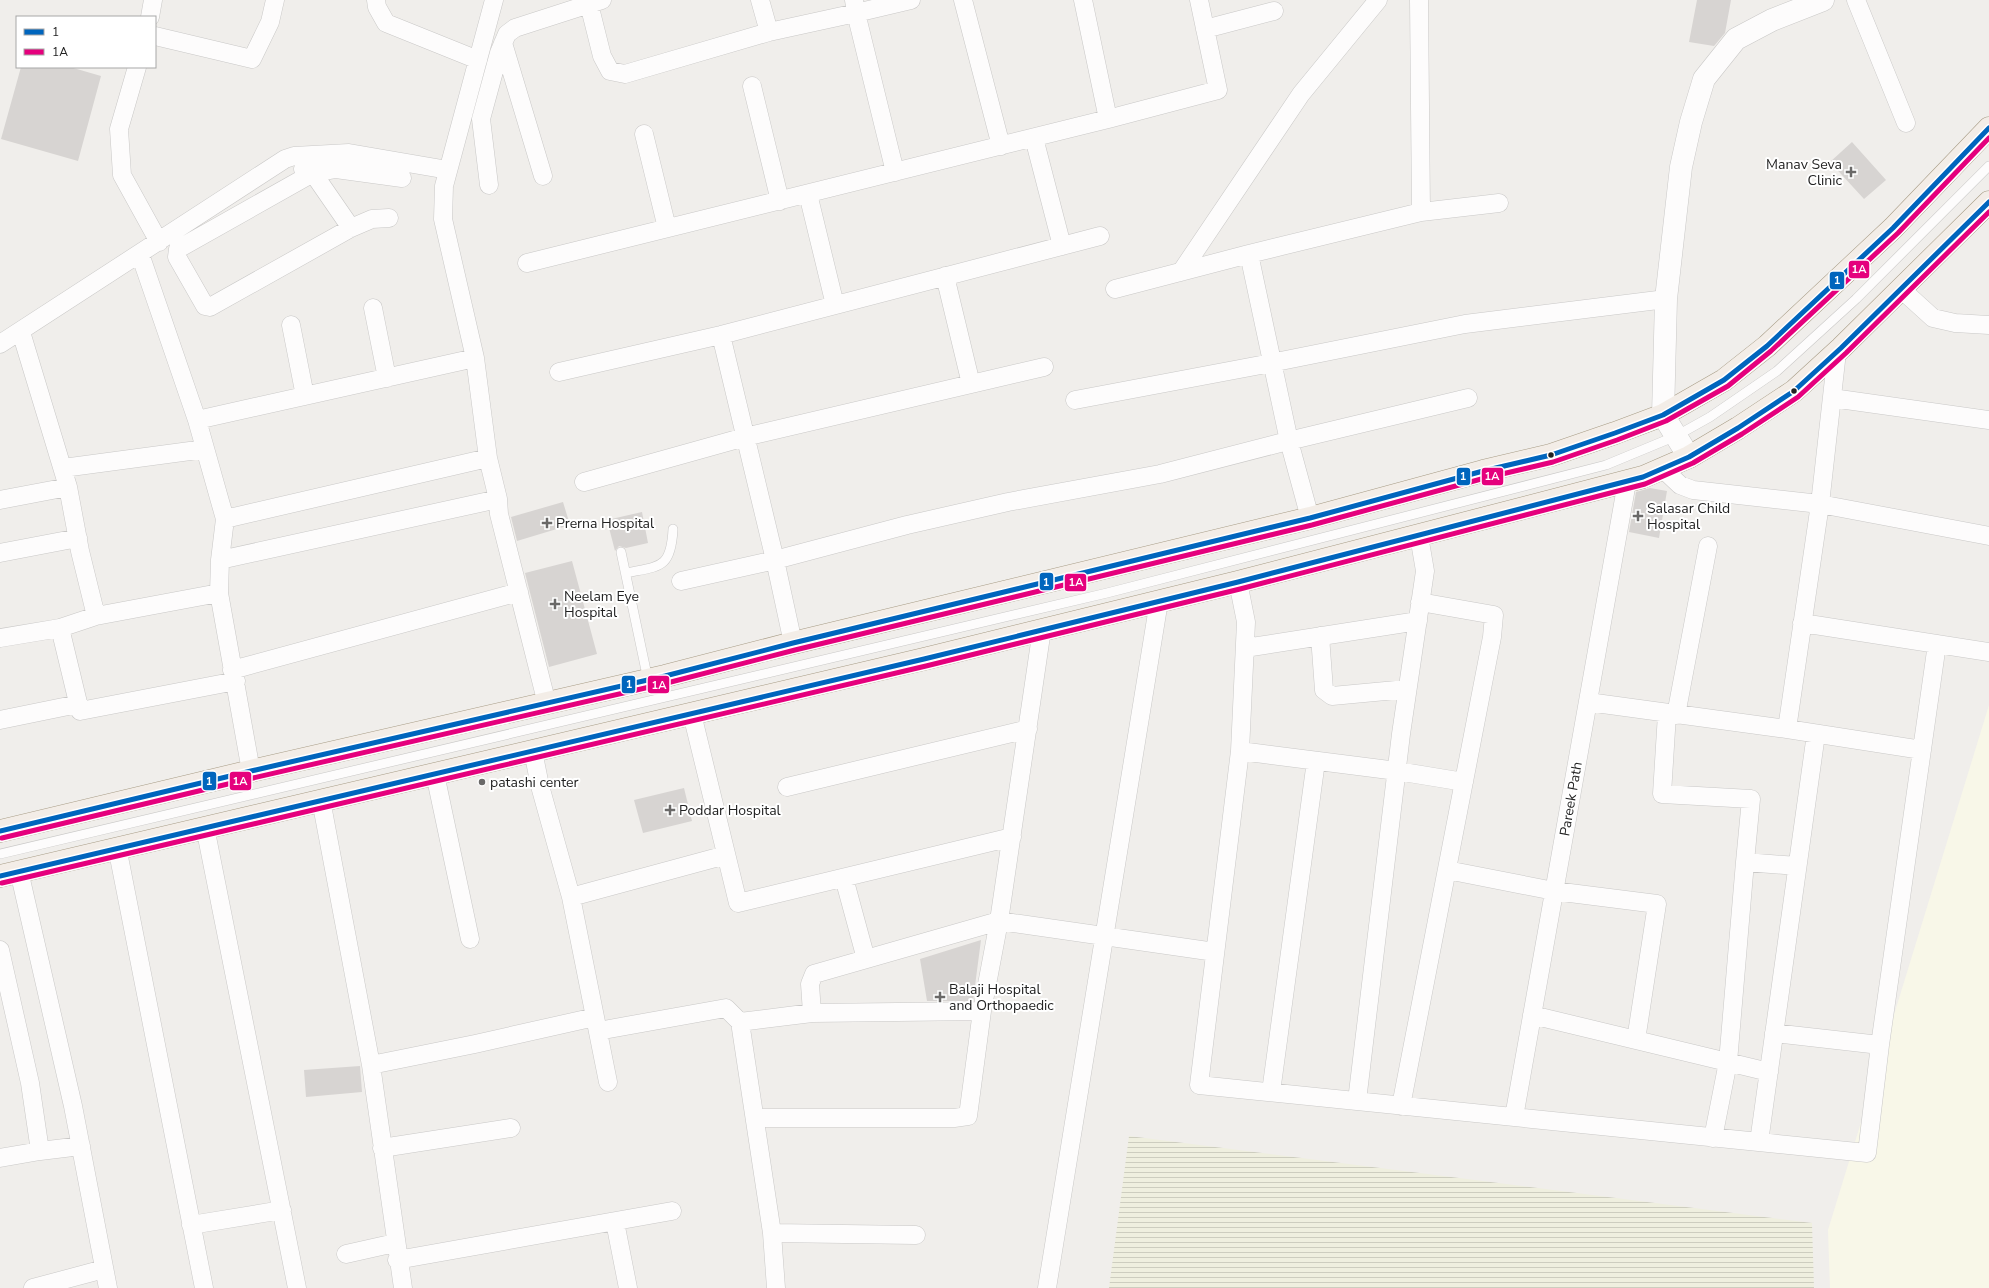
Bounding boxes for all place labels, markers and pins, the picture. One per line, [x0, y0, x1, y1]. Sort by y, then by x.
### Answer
place label: Manav Seva Clinic [1766, 155, 1843, 190]
marker: Manav Seva Clinic [1845, 166, 1857, 178]
unlabelled marker [1789, 386, 1799, 396]
unlabelled marker [1546, 450, 1556, 460]
place label: Salasar Child Hospital [1647, 499, 1730, 534]
marker: Salasar Child Hospital [1632, 510, 1644, 522]
place label: Prerna Hospital [556, 514, 655, 533]
marker: Prerna Hospital [541, 517, 553, 529]
place label: Neelam Eye Hospital [564, 587, 639, 622]
marker: Neelam Eye Hospital [549, 598, 561, 610]
place label: patashi center [490, 773, 578, 792]
marker: patashi center [477, 777, 487, 787]
place label: Poddar Hospital [679, 801, 782, 820]
marker: Poddar Hospital [664, 804, 676, 816]
place label: Balaji Hospital and Orthopaedic [949, 980, 1054, 1015]
marker: Balaji Hospital and Orthopaedic [934, 991, 946, 1003]

